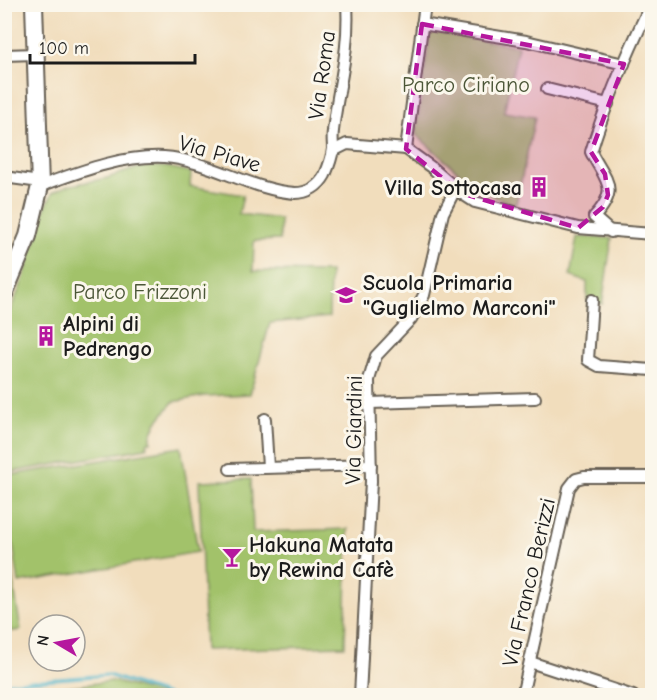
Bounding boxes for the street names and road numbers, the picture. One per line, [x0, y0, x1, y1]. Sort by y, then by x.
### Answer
street label: Via Roma [303, 29, 341, 121]
street label: Via Piave [176, 130, 264, 178]
street label: Via Giardini [340, 375, 368, 485]
street label: Via Franco Berizzi [497, 495, 561, 669]

